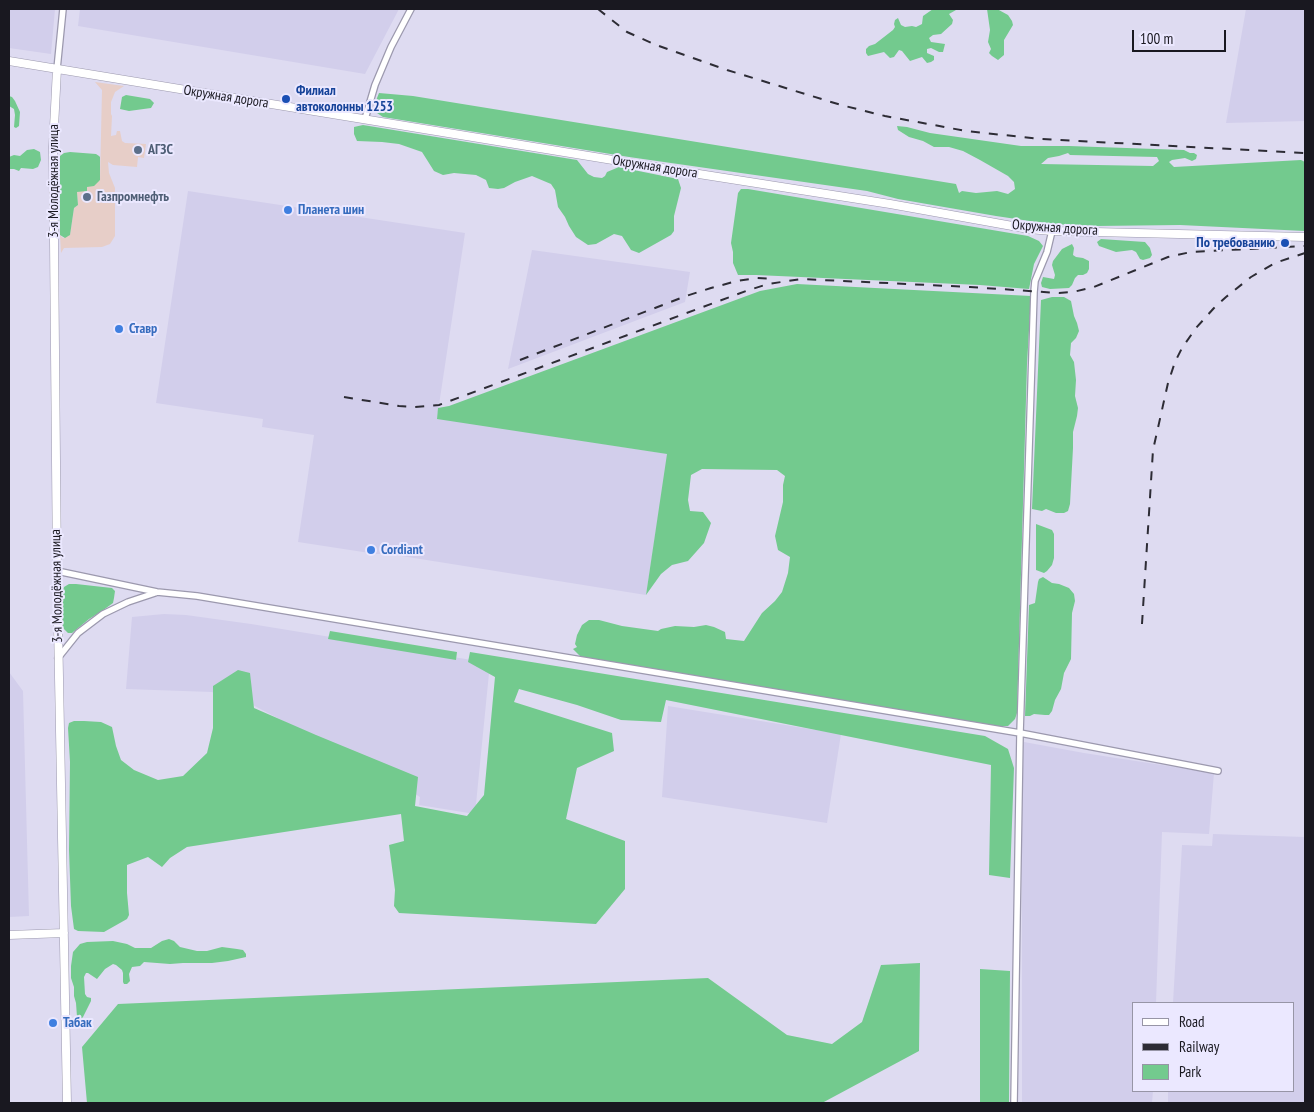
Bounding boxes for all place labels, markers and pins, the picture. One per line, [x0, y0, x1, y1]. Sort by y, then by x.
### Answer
place label: Филиал автоколонны 1253 [296, 83, 393, 115]
marker: Филиал автоколонны 1253 [280, 93, 292, 105]
place label: АГЗС [148, 142, 173, 158]
marker: АГЗС [132, 144, 144, 156]
place label: Газпромнефть [97, 189, 169, 205]
marker: Газпромнефть [81, 191, 93, 203]
place label: Планета шин [298, 202, 364, 218]
marker: Планета шин [282, 204, 294, 216]
place label: По требованию [1196, 235, 1275, 251]
marker: По требованию [1279, 237, 1291, 249]
place label: Ставр [129, 321, 157, 337]
marker: Ставр [113, 323, 125, 335]
place label: Cordiant [381, 542, 423, 558]
marker: Cordiant [365, 544, 377, 556]
place label: Табак [63, 1015, 92, 1031]
marker: Табак [47, 1017, 59, 1029]

